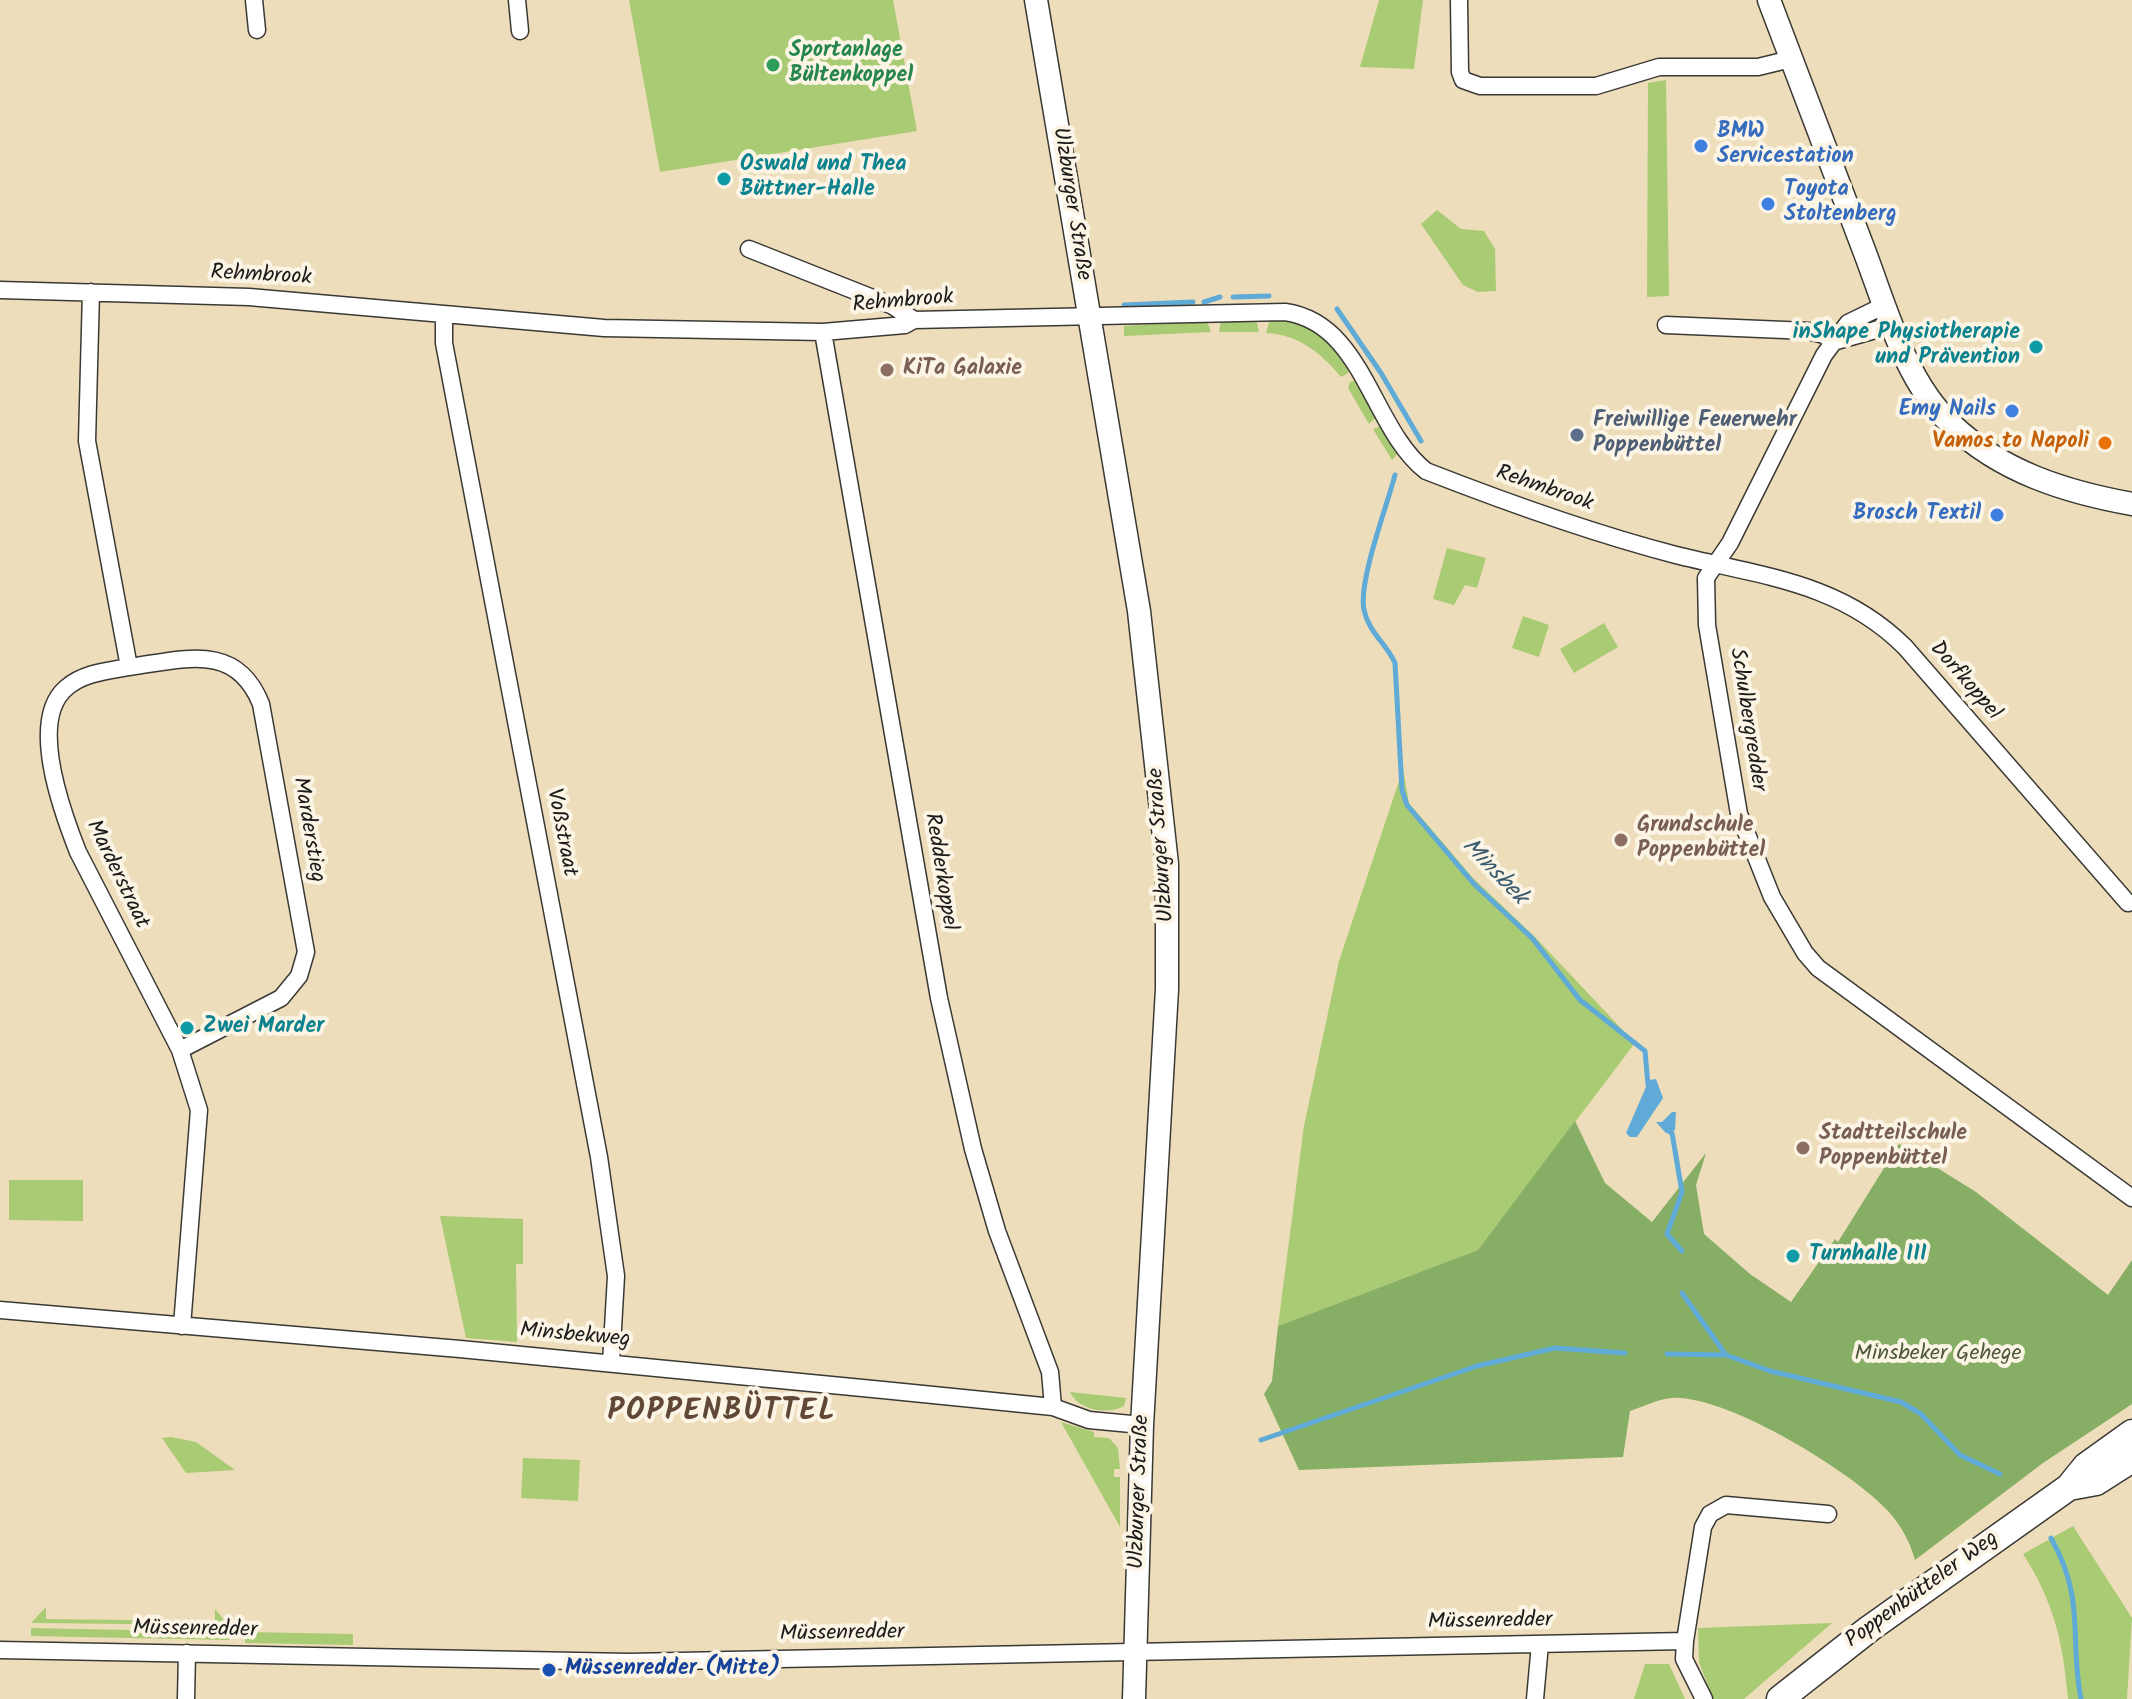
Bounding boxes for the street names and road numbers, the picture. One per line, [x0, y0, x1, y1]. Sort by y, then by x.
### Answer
street label: Ulzburger Straße [1045, 126, 1095, 282]
street label: Rehmbrook [210, 261, 312, 293]
street label: Rehmbrook [851, 285, 955, 321]
street label: Rehmbrook [1492, 461, 1596, 519]
street label: Dorfkoppel [1922, 637, 2006, 727]
street label: Schulbergredder [1722, 646, 1770, 794]
street label: Ulzburger Straße [1144, 767, 1182, 923]
street label: Marderstieg [285, 775, 329, 885]
street label: Voßstraat [539, 787, 581, 879]
street label: Redderkoppel [917, 811, 961, 933]
street label: Marderstraat [78, 816, 154, 934]
street label: Minsbekweg [519, 1319, 631, 1355]
street label: Ulzburger Straße [1125, 1414, 1157, 1570]
street label: Poppenbütteler Weg [1841, 1527, 2005, 1655]
street label: Müssenredder [1427, 1609, 1553, 1637]
street label: Müssenredder [132, 1617, 258, 1645]
street label: Müssenredder [779, 1621, 905, 1649]

